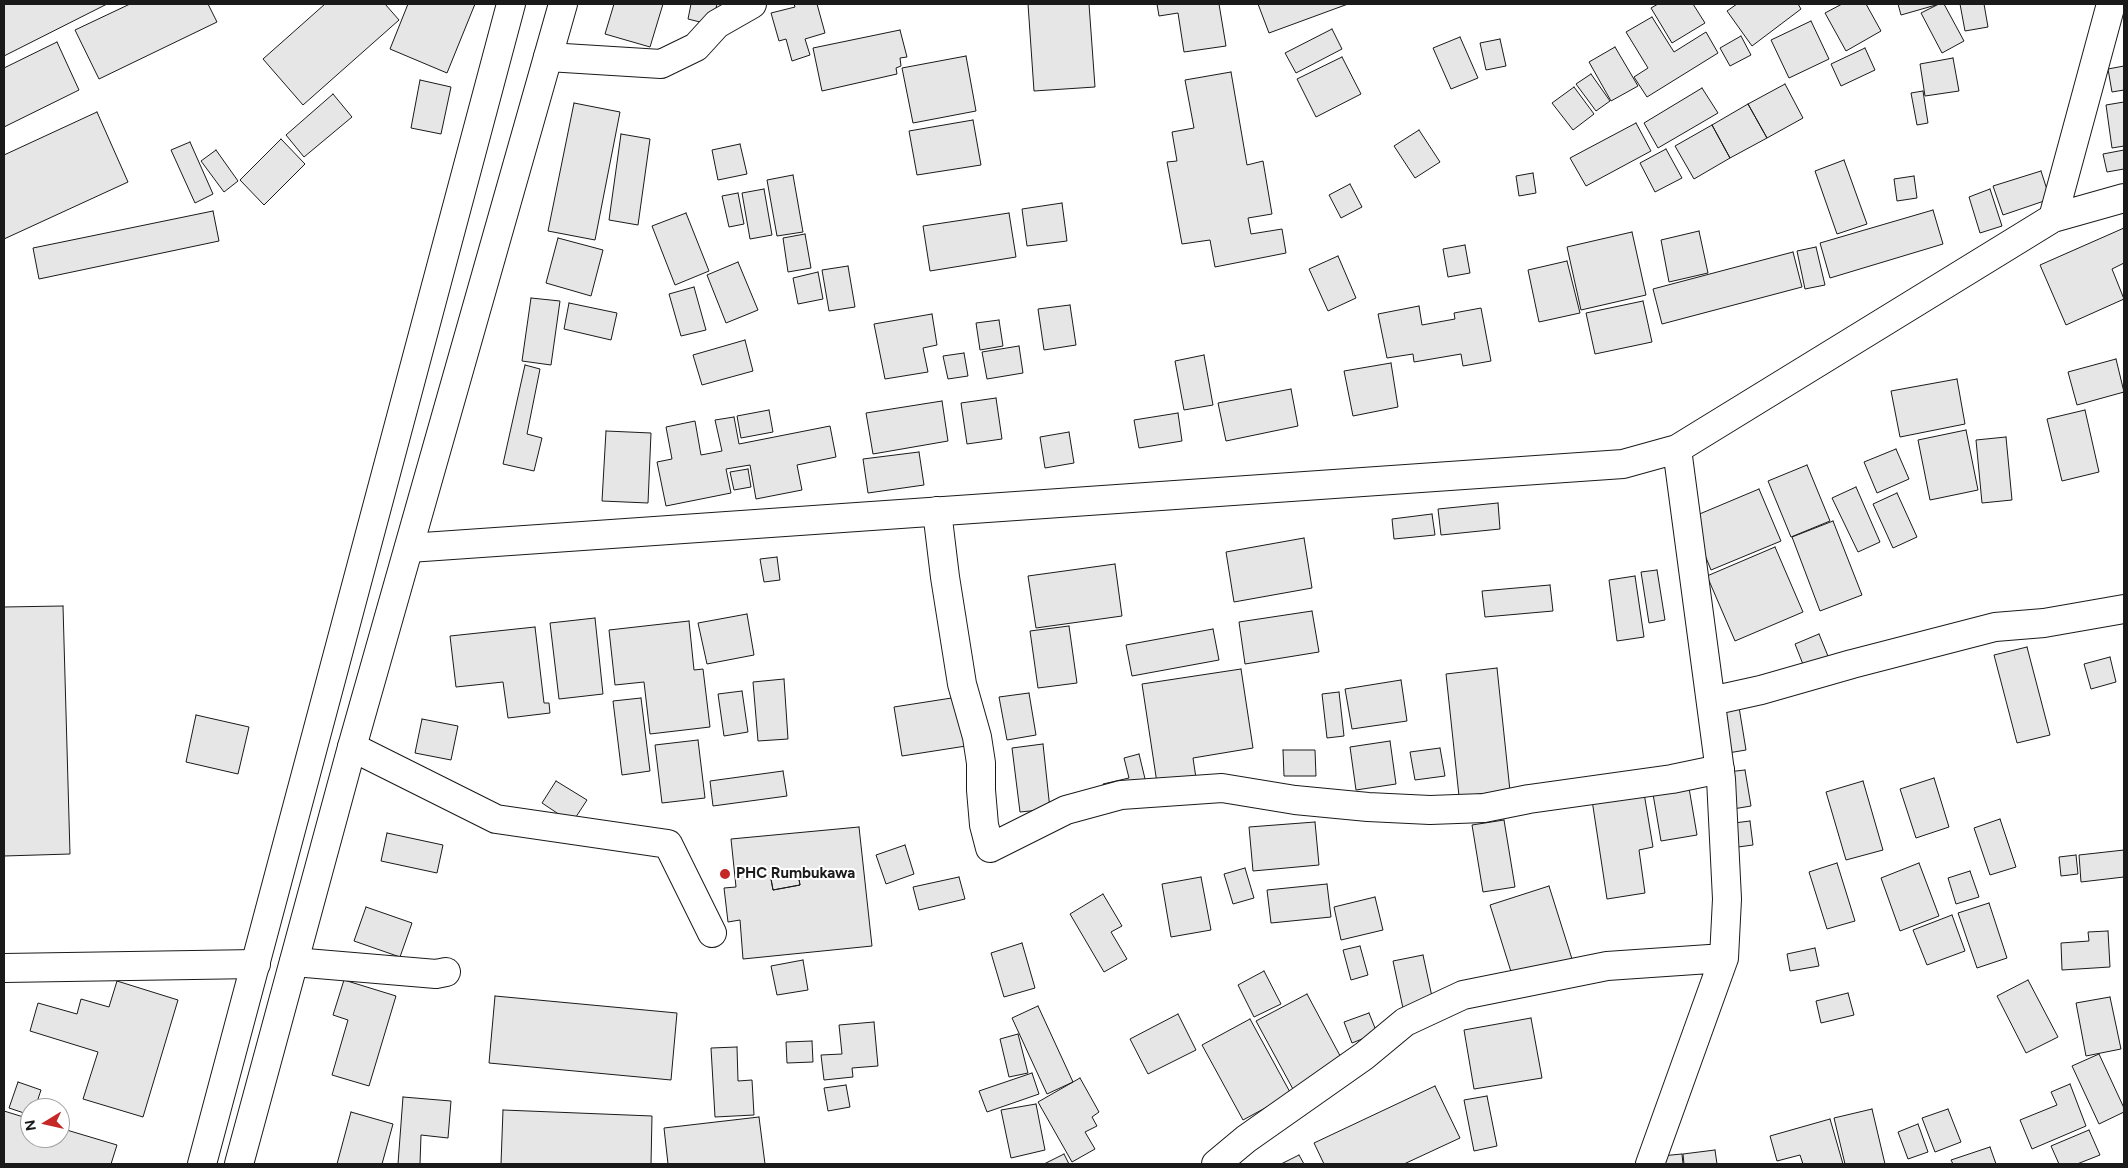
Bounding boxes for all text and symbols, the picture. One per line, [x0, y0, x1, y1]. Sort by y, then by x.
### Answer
place label: PHC Rumbukawa [736, 865, 855, 883]
marker: PHC Rumbukawa [718, 867, 732, 881]
north arrow [20, 1098, 70, 1148]
text: N [21, 1119, 40, 1132]

